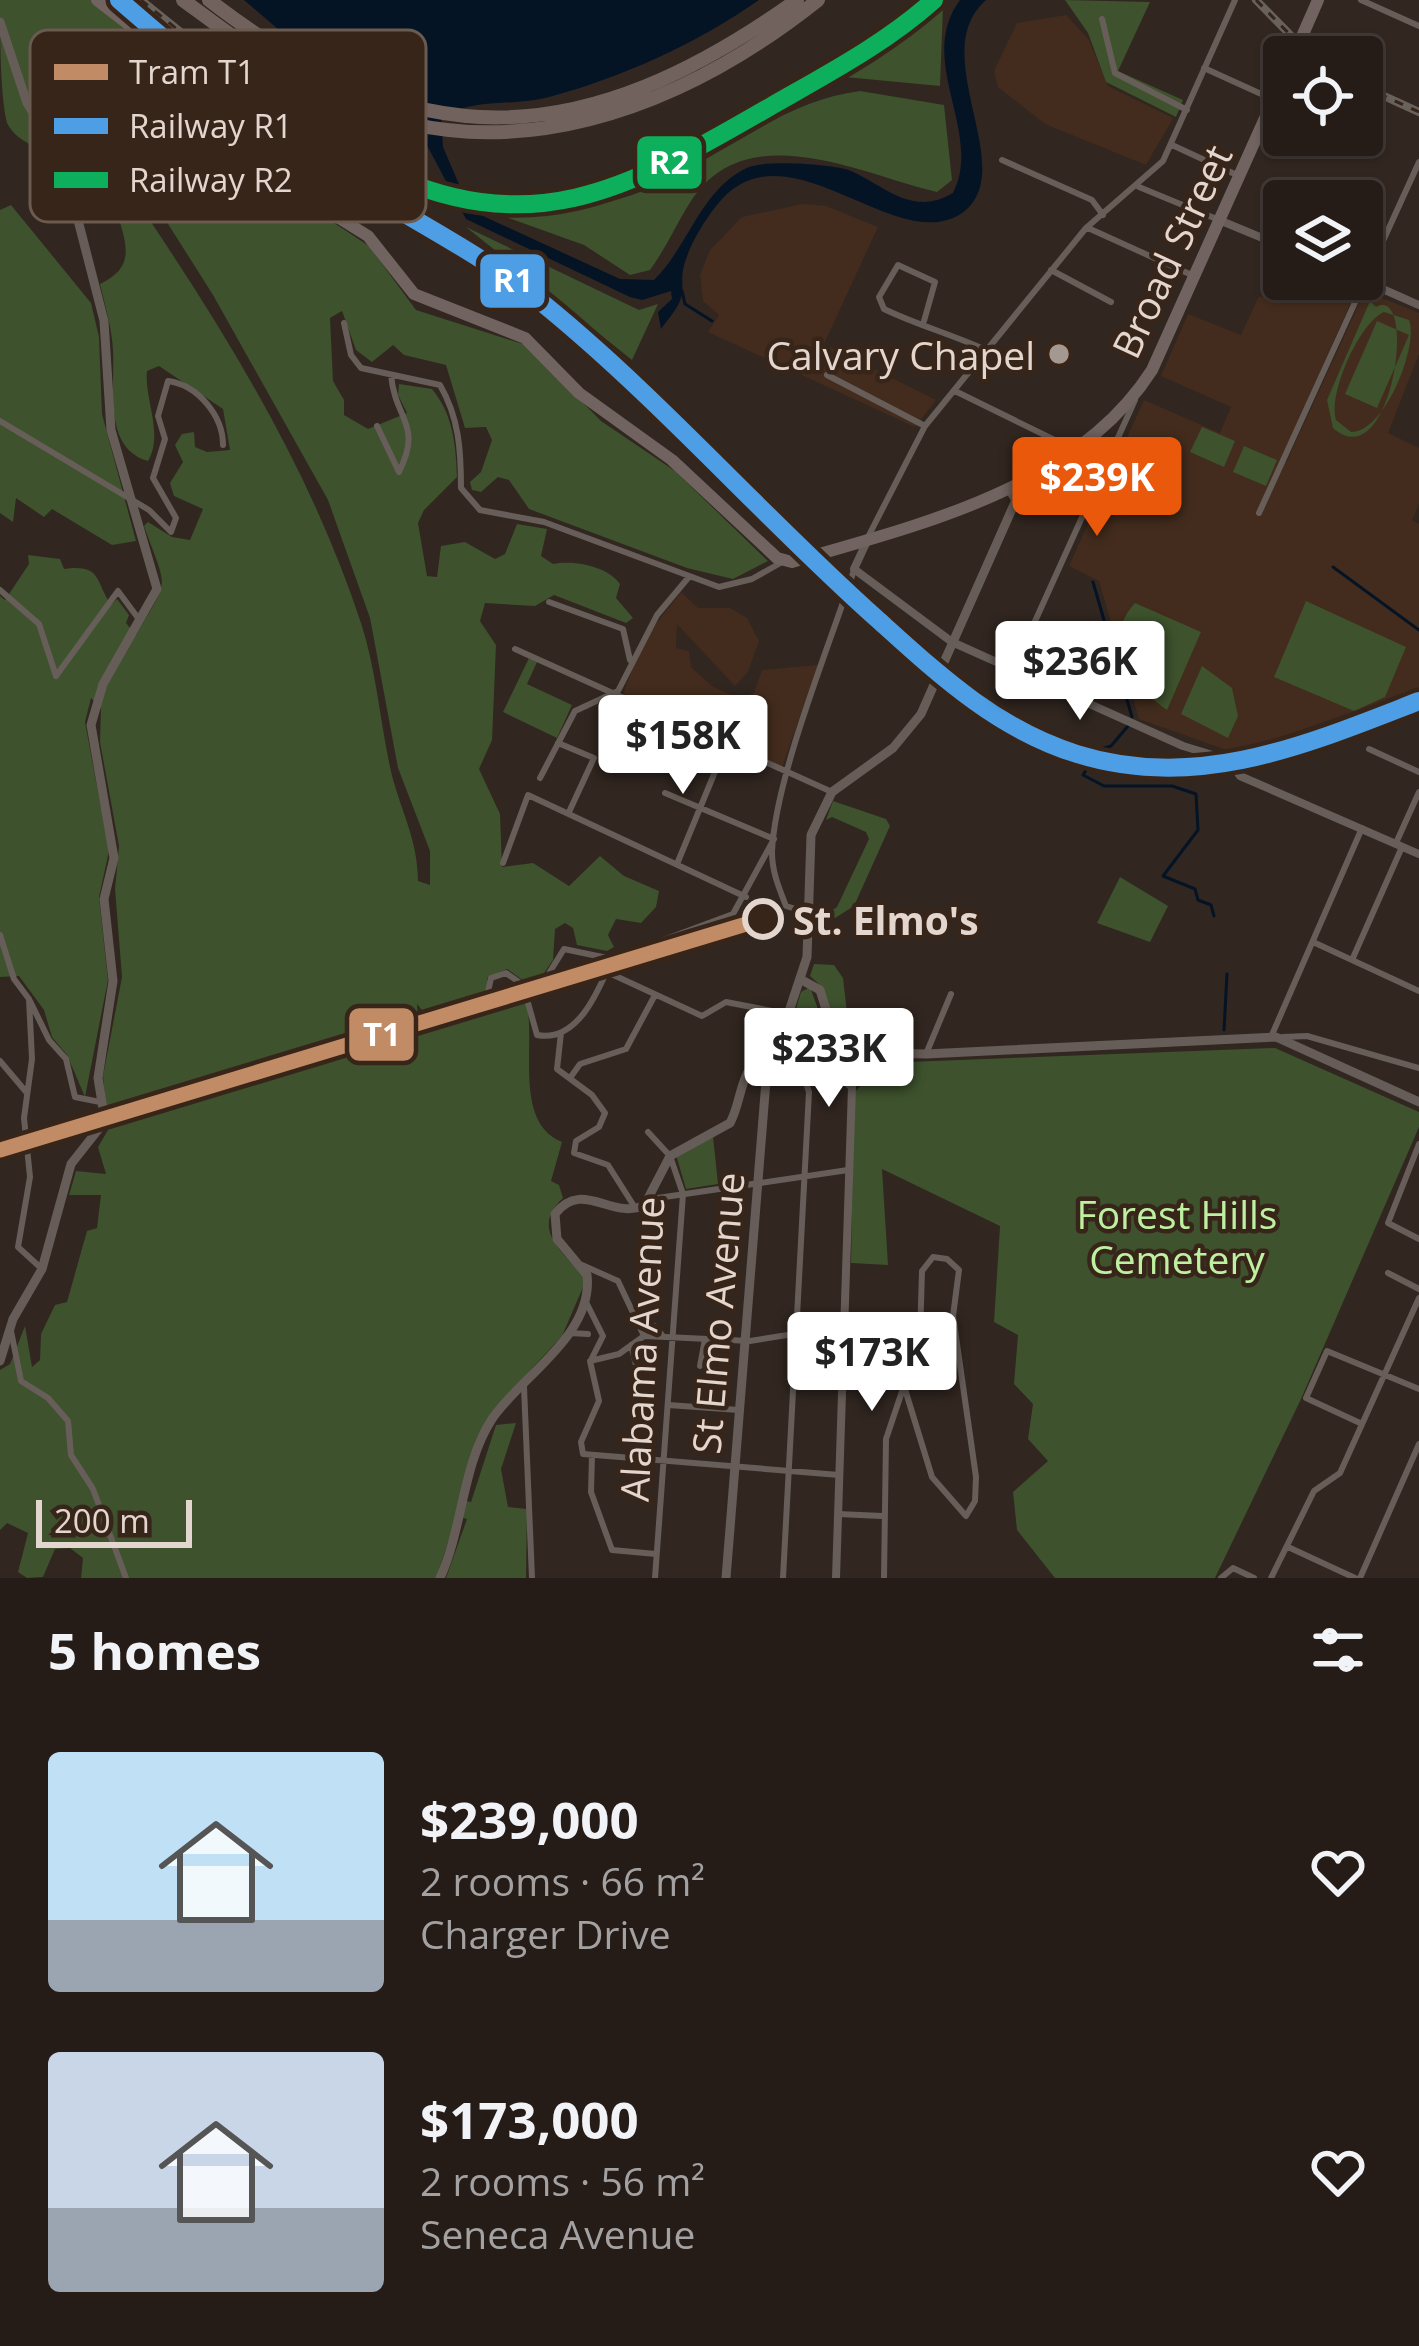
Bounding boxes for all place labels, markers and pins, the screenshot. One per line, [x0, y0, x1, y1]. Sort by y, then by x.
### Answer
place label: Calvary Chapel [766, 328, 1035, 381]
marker: Calvary Chapel [1046, 341, 1072, 367]
pin: $239K [1013, 437, 1181, 539]
pin: $236K [996, 621, 1164, 723]
pin: $158K [599, 695, 767, 797]
place label: St. Elmo's [793, 893, 979, 946]
marker: St. Elmo's [744, 900, 782, 938]
pin: $233K [745, 1008, 913, 1110]
pin: $173K [788, 1312, 956, 1414]

